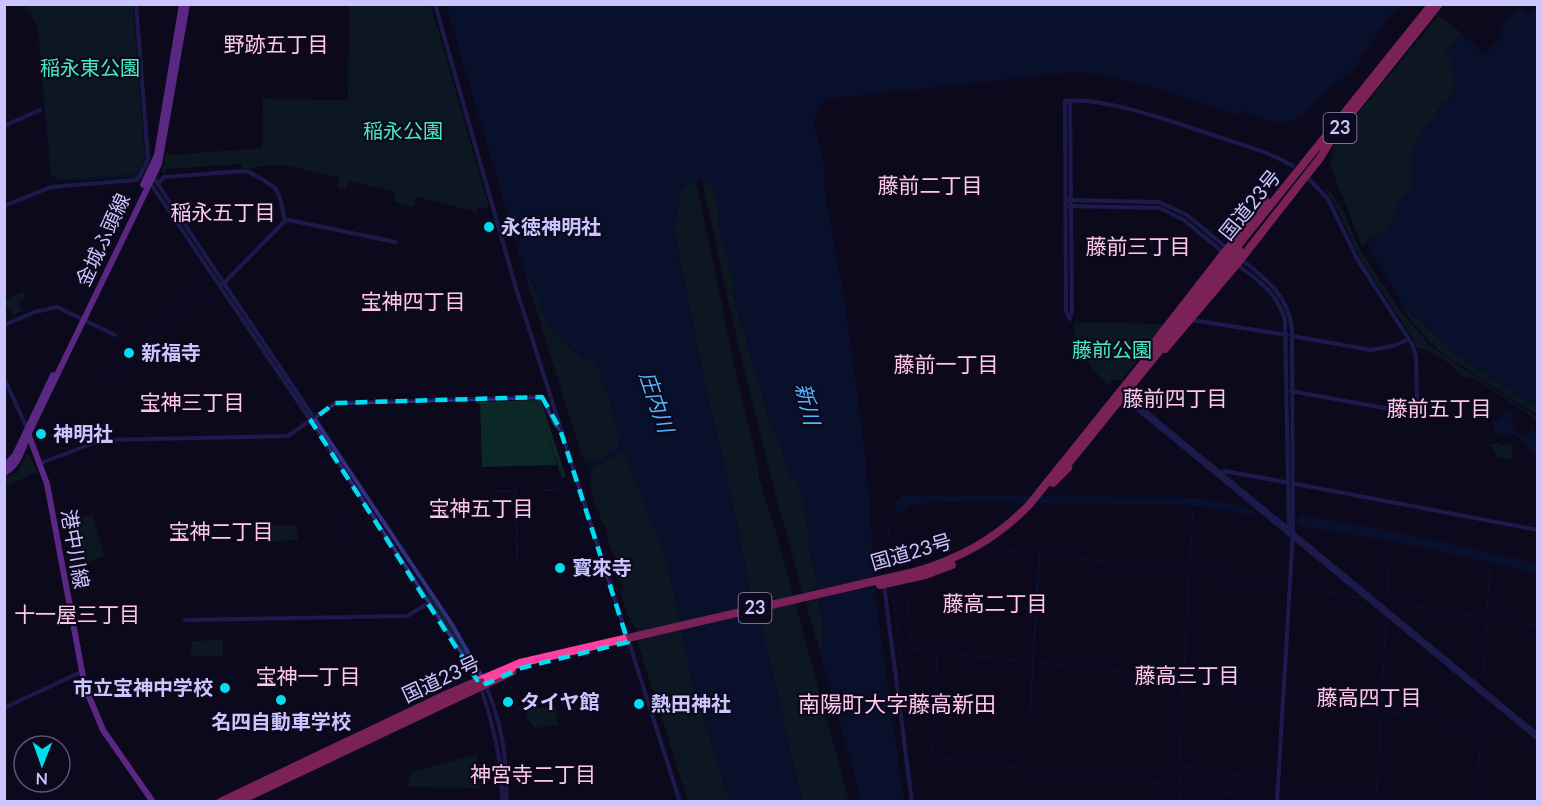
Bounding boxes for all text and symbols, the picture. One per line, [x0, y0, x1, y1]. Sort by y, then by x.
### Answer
district label: 野跡五丁目 [224, 31, 329, 56]
park label: 稲永東公園 [40, 55, 140, 79]
road number: 23 [1324, 113, 1356, 143]
park label: 稲永公園 [363, 118, 443, 142]
street label: 国道23号 [1214, 164, 1285, 244]
district label: 藤前二丁目 [878, 172, 983, 197]
street label: 金城ふ頭線 [70, 189, 134, 290]
district label: 稲永五丁目 [171, 199, 276, 224]
place label: 永徳神明社 [501, 214, 601, 238]
marker: 永徳神明社 [482, 220, 496, 234]
district label: 藤前三丁目 [1086, 233, 1191, 258]
district label: 宝神四丁目 [361, 288, 466, 313]
park label: 藤前公園 [1072, 337, 1152, 361]
place label: 新福寺 [141, 340, 201, 364]
marker: 新福寺 [122, 346, 136, 360]
district label: 藤前一丁目 [894, 351, 999, 376]
water label: 庄内川 [635, 368, 680, 437]
water label: 新川 [791, 380, 826, 429]
district label: 藤前四丁目 [1123, 385, 1228, 410]
district label: 宝神三丁目 [140, 389, 245, 414]
district label: 藤前五丁目 [1387, 395, 1492, 420]
place label: 神明社 [53, 421, 113, 445]
marker: 神明社 [34, 427, 48, 441]
district label: 宝神五丁目 [429, 495, 534, 520]
street label: 港中川線 [57, 507, 95, 590]
district label: 宝神二丁目 [169, 518, 274, 543]
street label: 国道23号 [867, 528, 954, 574]
place label: 寳來寺 [572, 555, 632, 579]
marker: 寳來寺 [553, 561, 567, 575]
district label: 藤高二丁目 [943, 590, 1048, 615]
road number: 23 [738, 593, 771, 623]
district label: 十一屋三丁目 [14, 601, 140, 626]
street label: 国道23号 [398, 650, 483, 707]
district label: 藤高三丁目 [1135, 662, 1240, 687]
district label: 宝神一丁目 [256, 663, 361, 688]
place label: 市立宝神中学校 [73, 675, 213, 699]
marker: 市立宝神中学校 [218, 681, 232, 695]
district label: 藤高四丁目 [1317, 684, 1422, 709]
place label: タイヤ館 [520, 689, 599, 713]
district label: 南陽町大字藤高新田 [798, 690, 996, 717]
place label: 熱田神社 [651, 691, 731, 715]
marker: 名四自動車学校 [274, 693, 288, 707]
marker: タイヤ館 [501, 695, 515, 709]
marker: 熱田神社 [632, 697, 646, 711]
place label: 名四自動車学校 [211, 709, 351, 733]
north arrow [12, 734, 72, 794]
district label: 神宮寺二丁目 [470, 761, 596, 786]
text: N [35, 770, 48, 789]

